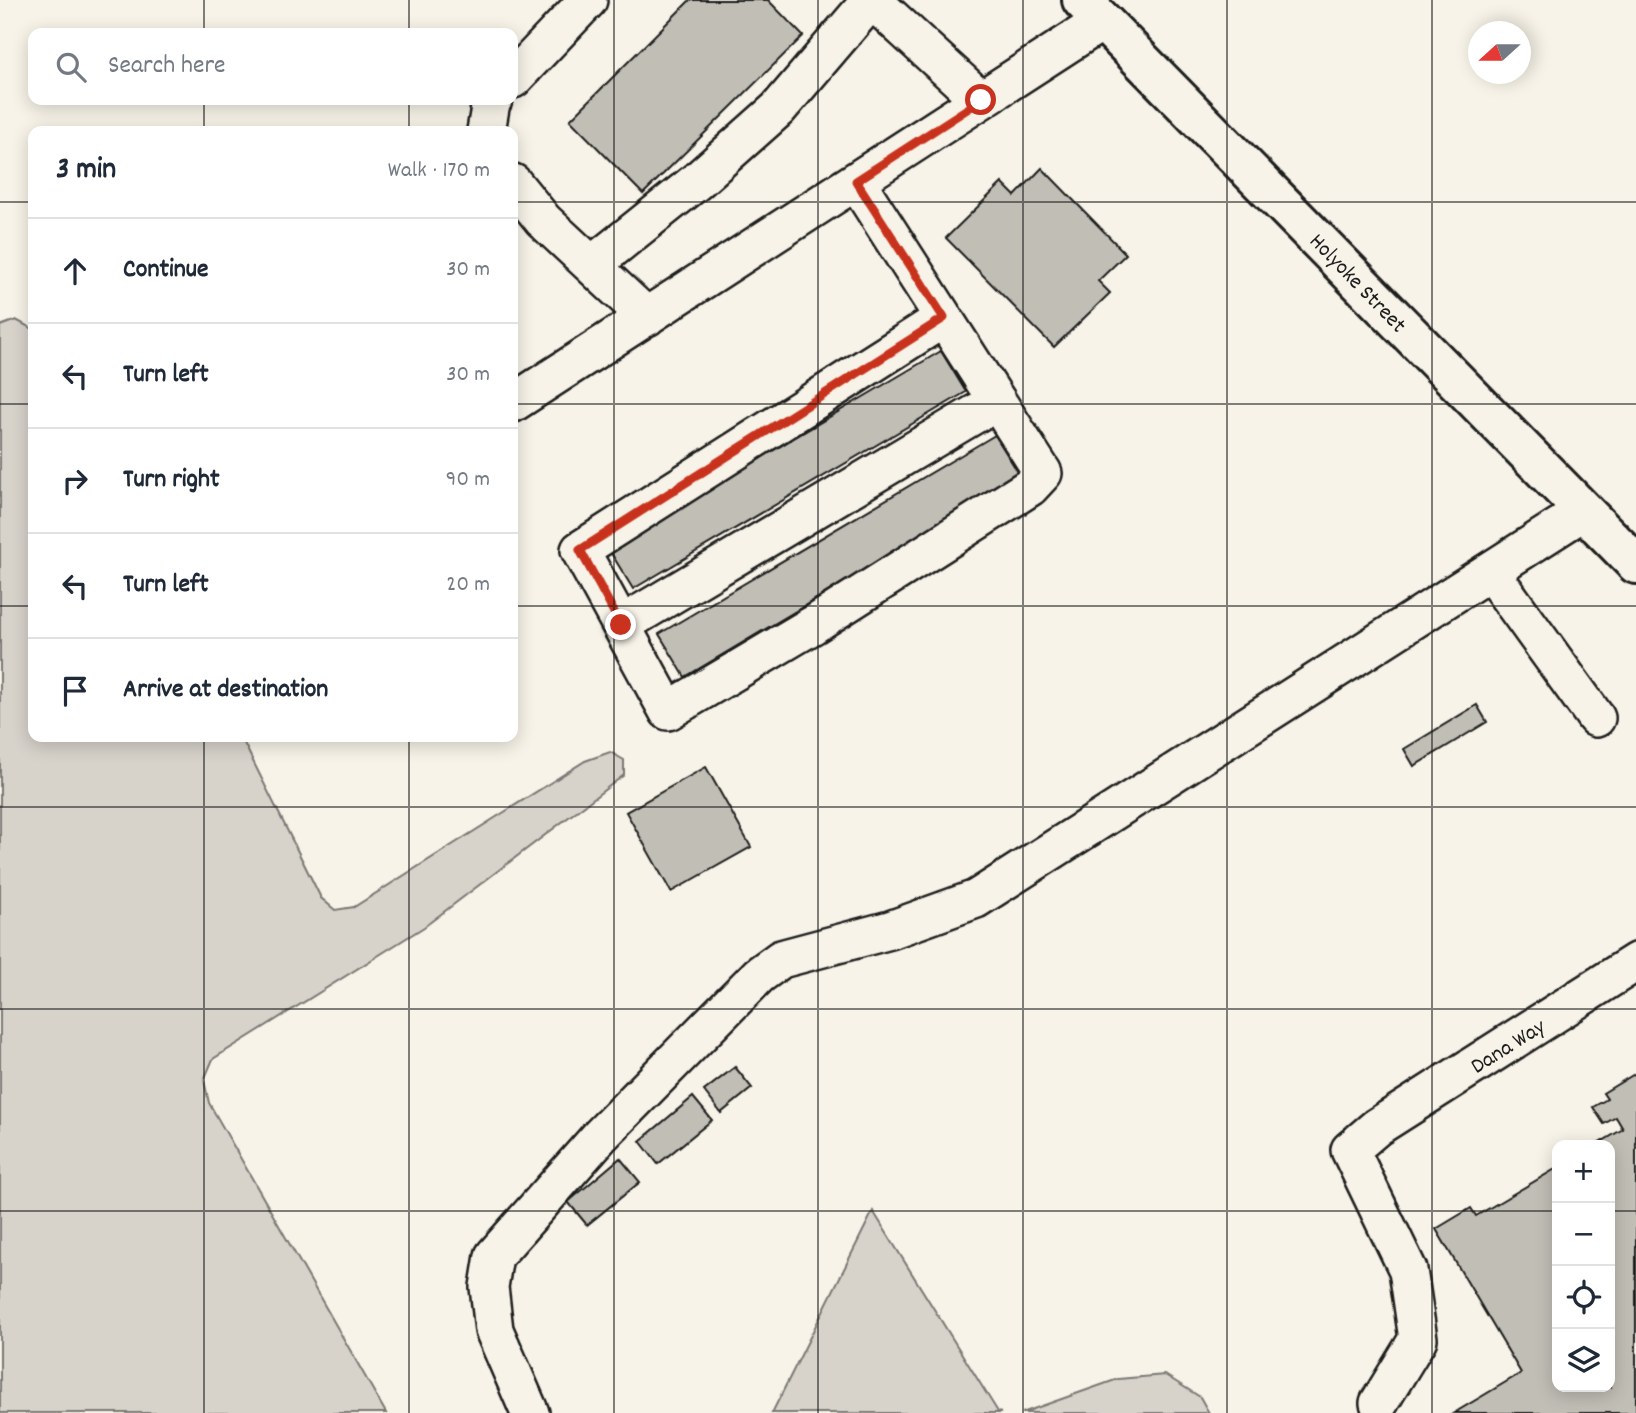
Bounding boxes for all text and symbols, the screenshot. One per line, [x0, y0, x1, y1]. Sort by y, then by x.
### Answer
north arrow [1468, 21, 1531, 84]
search box [28, 28, 518, 105]
icon: search [52, 48, 90, 86]
text: Search here [108, 48, 226, 85]
route start [965, 84, 996, 115]
text: 3 min [56, 150, 116, 193]
text: Walk · 170 m [388, 155, 490, 188]
street label: Holyoke Street [1300, 227, 1413, 342]
icon: ahead [56, 252, 94, 290]
text: Continue [123, 252, 208, 289]
text: 30 m [446, 254, 490, 287]
icon: left [56, 357, 94, 395]
text: Turn left [123, 357, 209, 394]
text: 30 m [446, 359, 490, 392]
icon: right [56, 462, 94, 500]
text: Turn right [123, 462, 220, 499]
text: 90 m [446, 464, 490, 497]
icon: left [56, 567, 94, 605]
text: Turn left [123, 567, 209, 604]
text: 20 m [446, 569, 490, 602]
route end [605, 609, 636, 640]
icon: arrive [56, 672, 94, 710]
text: Arrive at destination [123, 672, 328, 709]
street label: Dana Way [1465, 1012, 1553, 1084]
map controls [1552, 1140, 1615, 1392]
button: + [1552, 1140, 1615, 1203]
button: − [1552, 1203, 1615, 1266]
button: locate [1552, 1266, 1615, 1329]
button: layers [1552, 1329, 1615, 1392]

